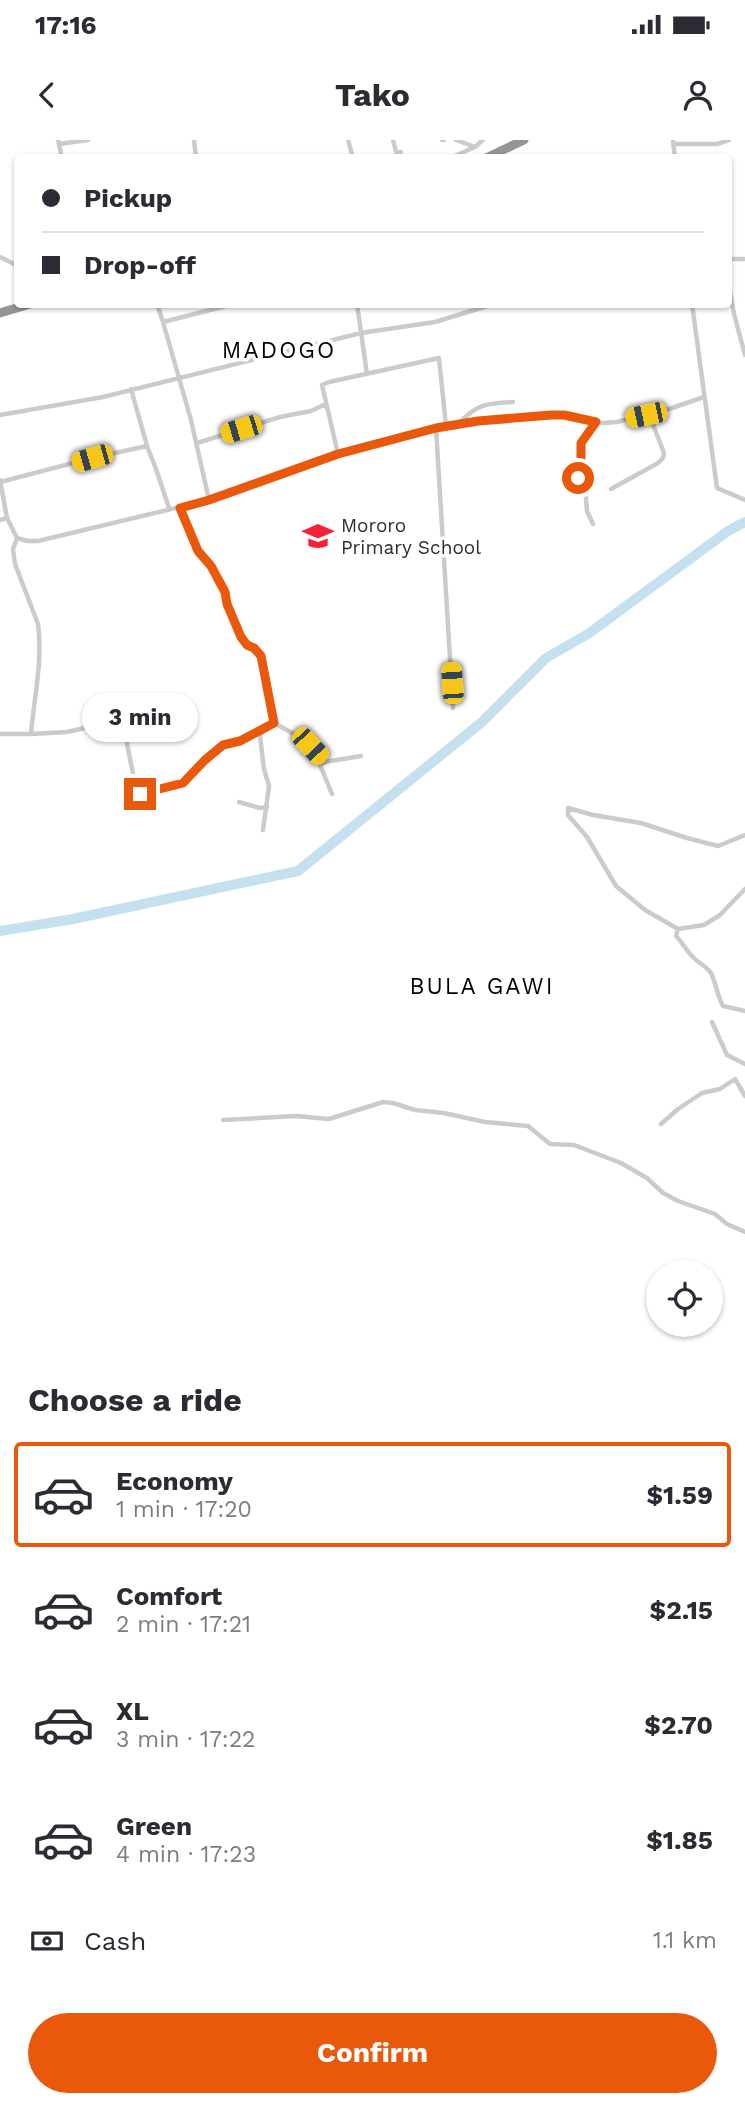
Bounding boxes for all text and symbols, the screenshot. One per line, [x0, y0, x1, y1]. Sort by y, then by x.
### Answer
text: 17:16 [35, 10, 97, 40]
icon: back [28, 76, 66, 114]
text: Tako [335, 76, 410, 114]
icon: person [679, 76, 717, 114]
text: Pickup [84, 183, 172, 213]
text: Drop-off [84, 250, 196, 280]
district label: MADOGO [222, 337, 336, 364]
car [624, 400, 669, 430]
car [218, 413, 265, 445]
car [69, 442, 116, 474]
route start [562, 462, 594, 494]
place label: Mororo Primary School [341, 514, 481, 559]
school or university icon: Mororo Primary School [301, 519, 335, 553]
car [441, 661, 464, 705]
callout: 3 min [82, 692, 198, 742]
text: 3 min [109, 704, 171, 731]
car [288, 723, 333, 769]
route end [124, 778, 156, 810]
district label: BULA GAWI [410, 973, 554, 1000]
map controls [646, 1260, 723, 1337]
button: locate [646, 1260, 723, 1337]
text: Choose a ride [28, 1381, 242, 1419]
icon: car [32, 1463, 95, 1526]
text: Economy [116, 1466, 233, 1496]
text: $1.59 [646, 1480, 713, 1510]
text: 1 min · 17:20 [116, 1496, 252, 1523]
icon: car [32, 1578, 95, 1641]
text: Comfort [116, 1581, 222, 1611]
text: $2.15 [650, 1595, 713, 1625]
text: 2 min · 17:21 [116, 1611, 251, 1638]
icon: car [32, 1693, 95, 1756]
text: XL [116, 1696, 149, 1726]
text: $2.70 [644, 1710, 713, 1740]
text: 3 min · 17:22 [116, 1726, 255, 1753]
icon: car [32, 1808, 95, 1871]
text: Green [116, 1811, 192, 1841]
text: $1.85 [646, 1825, 713, 1855]
text: 4 min · 17:23 [116, 1841, 256, 1868]
icon: cash [28, 1922, 66, 1960]
text: Cash [84, 1926, 146, 1956]
text: 1.1 km [653, 1927, 717, 1954]
button: Confirm [28, 2013, 717, 2093]

